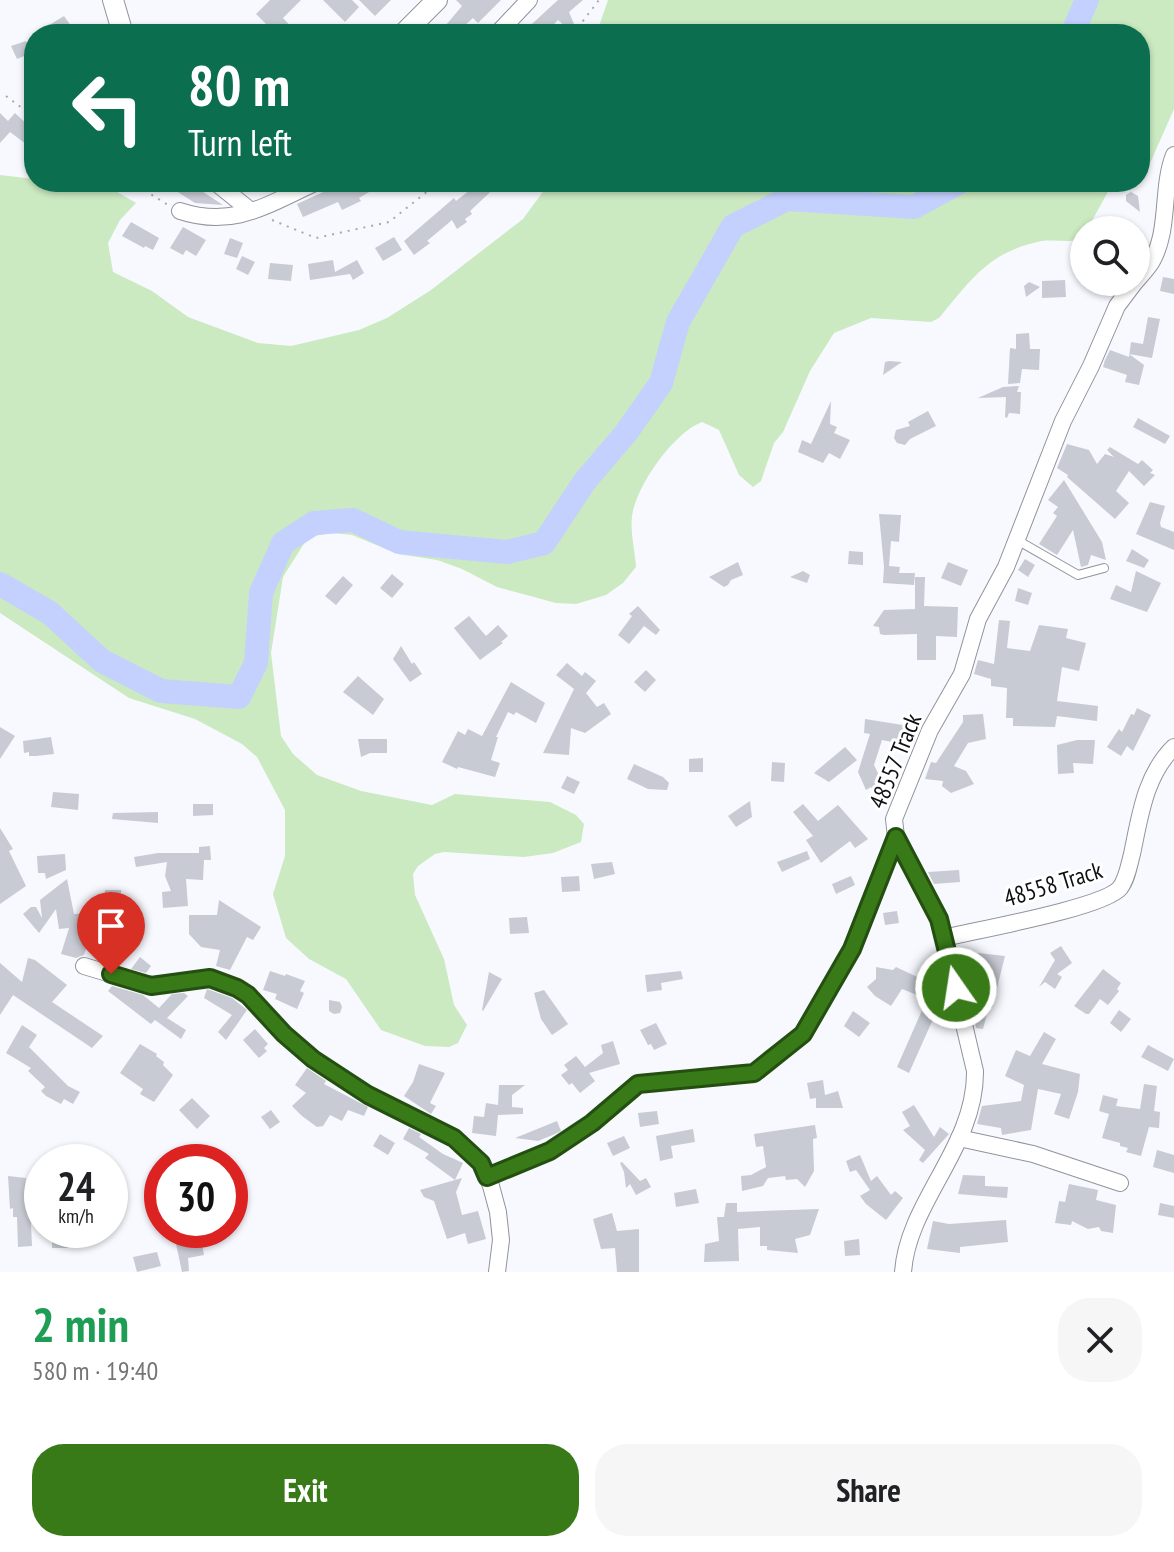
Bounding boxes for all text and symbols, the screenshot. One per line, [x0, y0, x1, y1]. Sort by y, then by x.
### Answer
text: 80 m [188, 49, 290, 121]
icon: left [56, 56, 160, 160]
text: Turn left [188, 119, 292, 166]
map controls [1070, 216, 1150, 296]
button: search [1070, 216, 1150, 296]
street label: 48557 Track [862, 708, 928, 813]
street label: 48558 Track [1000, 854, 1107, 914]
pin [77, 892, 145, 974]
icon: arrive [89, 904, 133, 948]
position arrow [914, 946, 998, 1030]
speed limit sign: 30 [144, 1144, 248, 1248]
text: 24 [57, 1160, 95, 1212]
text: km/h [58, 1203, 94, 1229]
text: 2 min [32, 1293, 129, 1355]
button: close [1058, 1298, 1142, 1382]
text: 580 m · 19:40 [32, 1354, 158, 1387]
button: Exit [32, 1444, 579, 1536]
button: Share [595, 1444, 1142, 1536]

